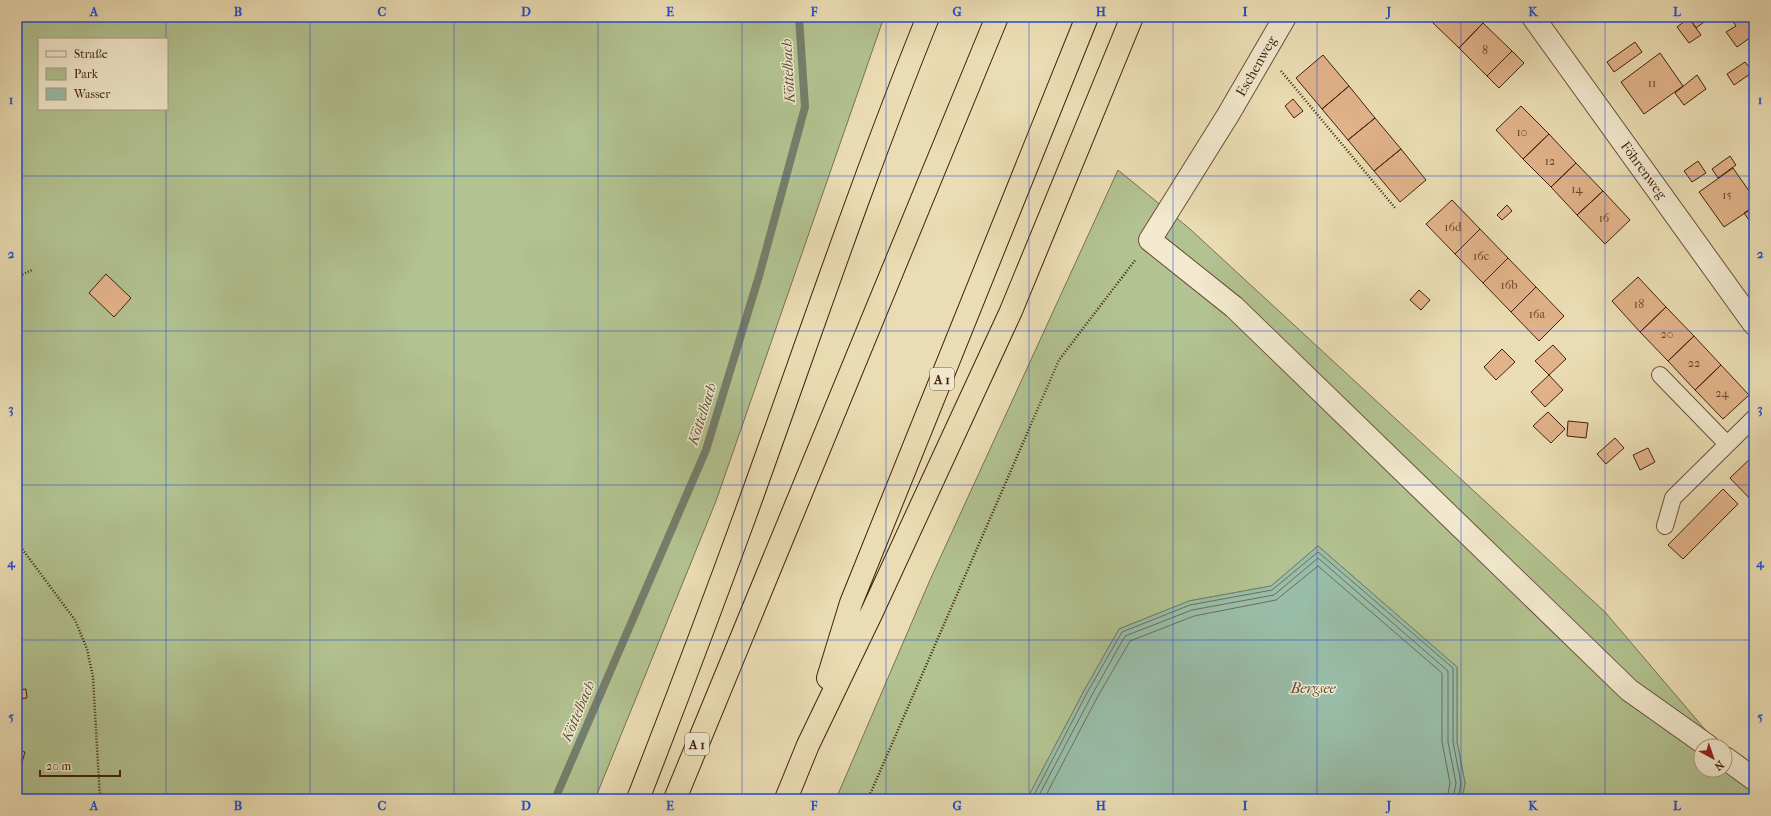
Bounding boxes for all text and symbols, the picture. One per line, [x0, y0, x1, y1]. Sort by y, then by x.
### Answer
text: A [89, 4, 99, 19]
text: B [234, 4, 243, 19]
text: C [378, 4, 387, 19]
text: D [521, 4, 531, 19]
text: E [666, 4, 674, 19]
text: F [810, 4, 818, 19]
text: G [952, 4, 962, 19]
text: H [1096, 4, 1107, 19]
text: I [1242, 4, 1248, 19]
text: J [1385, 4, 1392, 20]
text: K [1528, 4, 1539, 19]
text: L [1673, 4, 1682, 19]
street label: Eschenweg [1232, 33, 1281, 99]
legend [38, 38, 168, 110]
water label: Köttelbach [777, 38, 799, 105]
house number: 8 [1482, 43, 1488, 57]
text: Straße [74, 47, 108, 61]
text: Park [74, 67, 99, 81]
house number: 11 [1648, 76, 1656, 90]
text: Wasser [73, 87, 111, 101]
text: 1 [9, 92, 14, 107]
text: 1 [1758, 92, 1763, 107]
house number: 10 [1517, 125, 1527, 139]
street label: Föhrenweg [1617, 138, 1671, 203]
house number: 12 [1545, 154, 1555, 168]
house number: 14 [1571, 182, 1584, 196]
house number: 15 [1722, 188, 1732, 202]
house number: 16 [1599, 211, 1610, 225]
house number: 16d [1444, 220, 1462, 234]
text: 2 [8, 246, 15, 261]
text: 2 [1757, 246, 1764, 261]
house number: 16c [1473, 249, 1489, 263]
house number: 16b [1500, 278, 1518, 292]
house number: 18 [1634, 297, 1644, 311]
house number: 16a [1529, 307, 1546, 321]
house number: 20 [1661, 327, 1673, 341]
house number: 22 [1688, 356, 1700, 370]
road number: A 1 [930, 368, 954, 390]
water label: Köttelbach [683, 380, 721, 448]
house number: 24 [1715, 386, 1730, 400]
text: 3 [8, 401, 14, 417]
text: 3 [1757, 401, 1763, 417]
text: 4 [6, 555, 16, 571]
text: 4 [1755, 555, 1765, 571]
water label: Köttelbach [557, 678, 599, 745]
water label: Bergsee [1289, 679, 1337, 697]
text: 5 [8, 709, 14, 724]
text: 5 [1757, 709, 1763, 724]
road number: A 1 [685, 733, 709, 755]
north arrow [1693, 738, 1733, 778]
scale bar [40, 752, 120, 778]
text: N [1711, 758, 1726, 773]
text: 20 m [46, 759, 71, 773]
text: A [89, 798, 99, 813]
text: B [234, 798, 243, 813]
text: C [378, 798, 387, 813]
text: D [521, 798, 531, 813]
text: E [666, 798, 674, 813]
text: F [810, 798, 818, 813]
text: G [952, 798, 962, 813]
text: H [1096, 798, 1107, 813]
text: I [1242, 798, 1248, 813]
text: J [1385, 798, 1392, 814]
text: K [1528, 798, 1539, 813]
text: L [1673, 798, 1682, 813]

